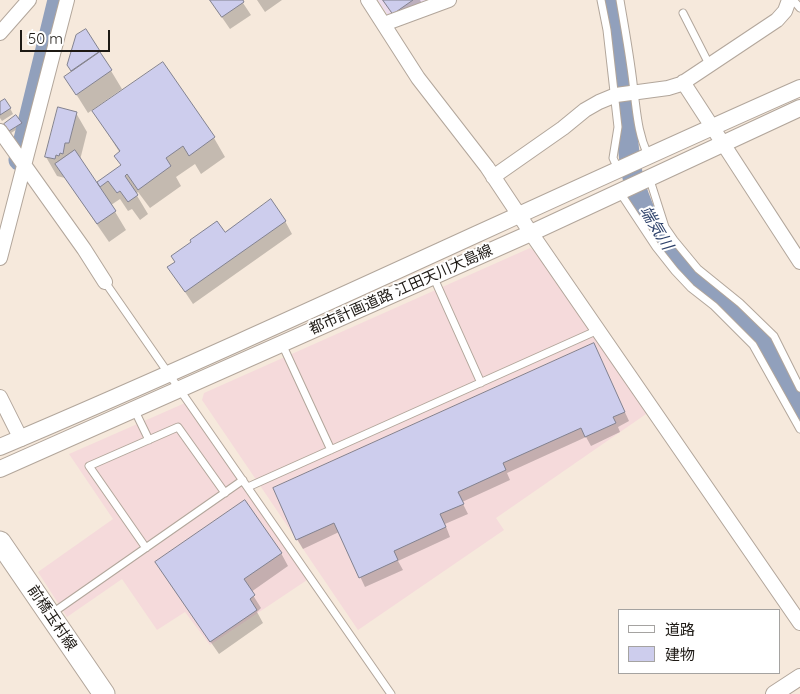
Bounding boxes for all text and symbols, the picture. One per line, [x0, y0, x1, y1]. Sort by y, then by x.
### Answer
scale bar [22, 20, 112, 52]
text: 50 m [28, 29, 63, 48]
water label: 端気川 [635, 202, 677, 254]
street label: 都市計画道路 江田天川大島線 [306, 241, 496, 339]
street label: 前橋玉村線 [24, 582, 80, 654]
legend [618, 609, 780, 674]
text: 道路 [665, 620, 695, 639]
text: 建物 [665, 645, 695, 664]

